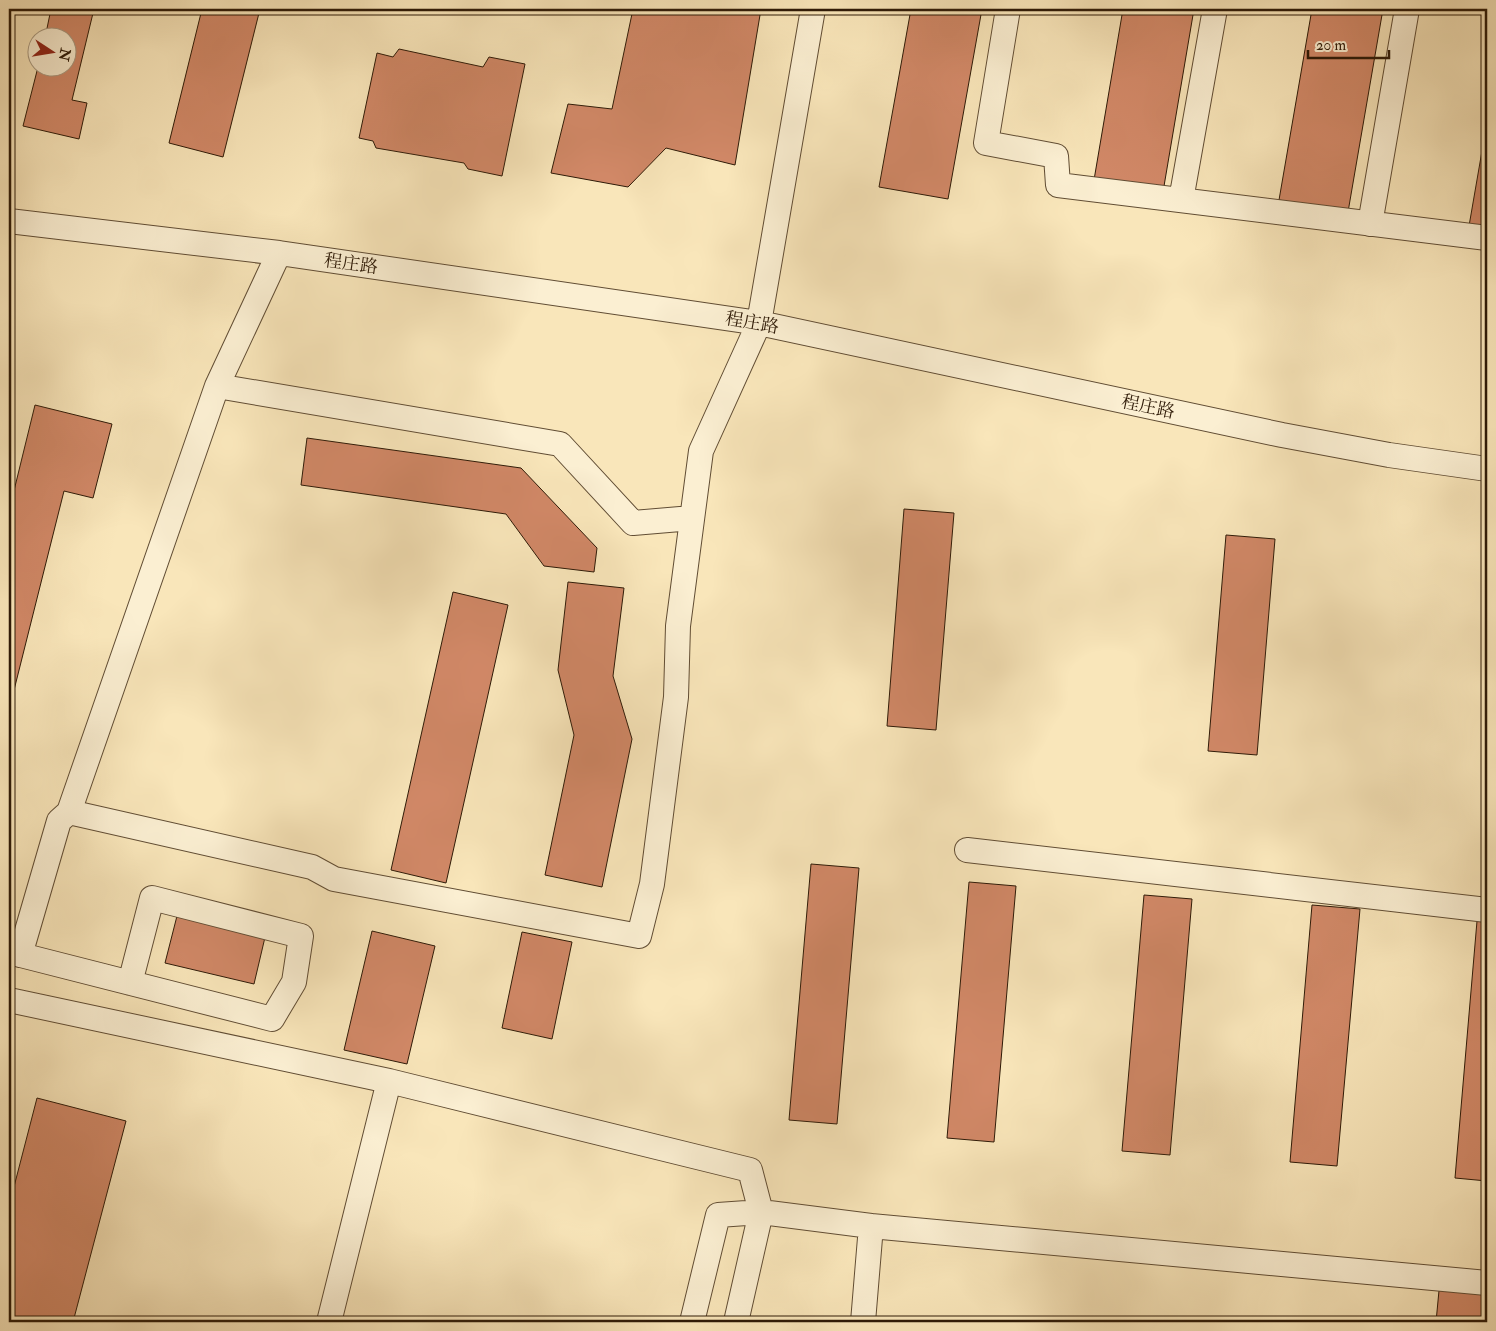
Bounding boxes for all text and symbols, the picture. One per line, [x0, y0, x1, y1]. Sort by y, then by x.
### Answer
north arrow [28, 28, 78, 78]
scale bar [1308, 28, 1390, 60]
text: 20 m [1316, 36, 1346, 55]
text: N [55, 46, 74, 63]
street label: 程庄路 [323, 249, 379, 279]
street label: 程庄路 [723, 307, 781, 339]
street label: 程庄路 [1119, 390, 1177, 424]

